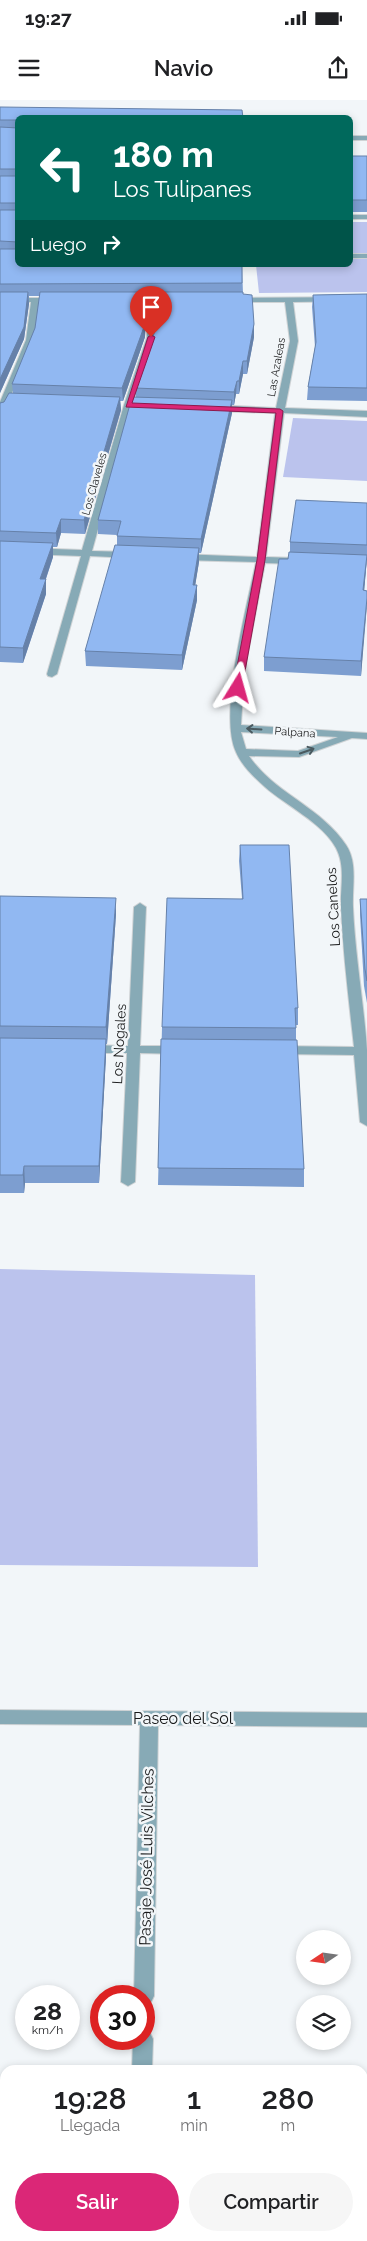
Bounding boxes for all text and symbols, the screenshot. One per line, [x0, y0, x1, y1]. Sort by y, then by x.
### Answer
text: 19:27 [25, 7, 72, 29]
icon: menu [15, 54, 43, 82]
icon: share [324, 54, 352, 82]
text: Navio [154, 55, 213, 81]
text: 180 m [113, 134, 214, 175]
icon: left [30, 135, 95, 200]
text: Los Tulipanes [113, 176, 252, 202]
icon: right [97, 230, 125, 258]
text: Luego [30, 233, 87, 255]
pin [130, 286, 172, 337]
icon: arrive [137, 293, 165, 321]
street label: Las Azaleas [265, 337, 288, 398]
street label: Los Claveles [79, 451, 110, 517]
position arrow [211, 661, 263, 713]
one-way arrow [246, 725, 262, 734]
street label: Palpana [274, 725, 316, 740]
one-way arrow [299, 746, 314, 755]
street label: Los Canelos [323, 867, 343, 947]
street label: Los Nogales [109, 1003, 129, 1085]
street label: Paseo del Sol [133, 1709, 234, 1728]
street label: Pasaje José Luis Vilches [135, 1768, 158, 1946]
north arrow [296, 1930, 351, 1985]
map controls [296, 1930, 351, 2050]
speed limit sign: 30 [90, 1985, 155, 2050]
button: layers [296, 1995, 351, 2050]
text: 28 [33, 1996, 62, 2026]
text: km/h [32, 2023, 63, 2037]
text: 19:28 [54, 2081, 127, 2116]
text: 1 [187, 2081, 201, 2116]
text: 280 [261, 2081, 314, 2116]
text: Llegada [60, 2116, 120, 2135]
text: min [180, 2116, 208, 2135]
text: m [281, 2116, 295, 2135]
button: Salir [15, 2173, 179, 2231]
button: Compartir [189, 2173, 353, 2231]

